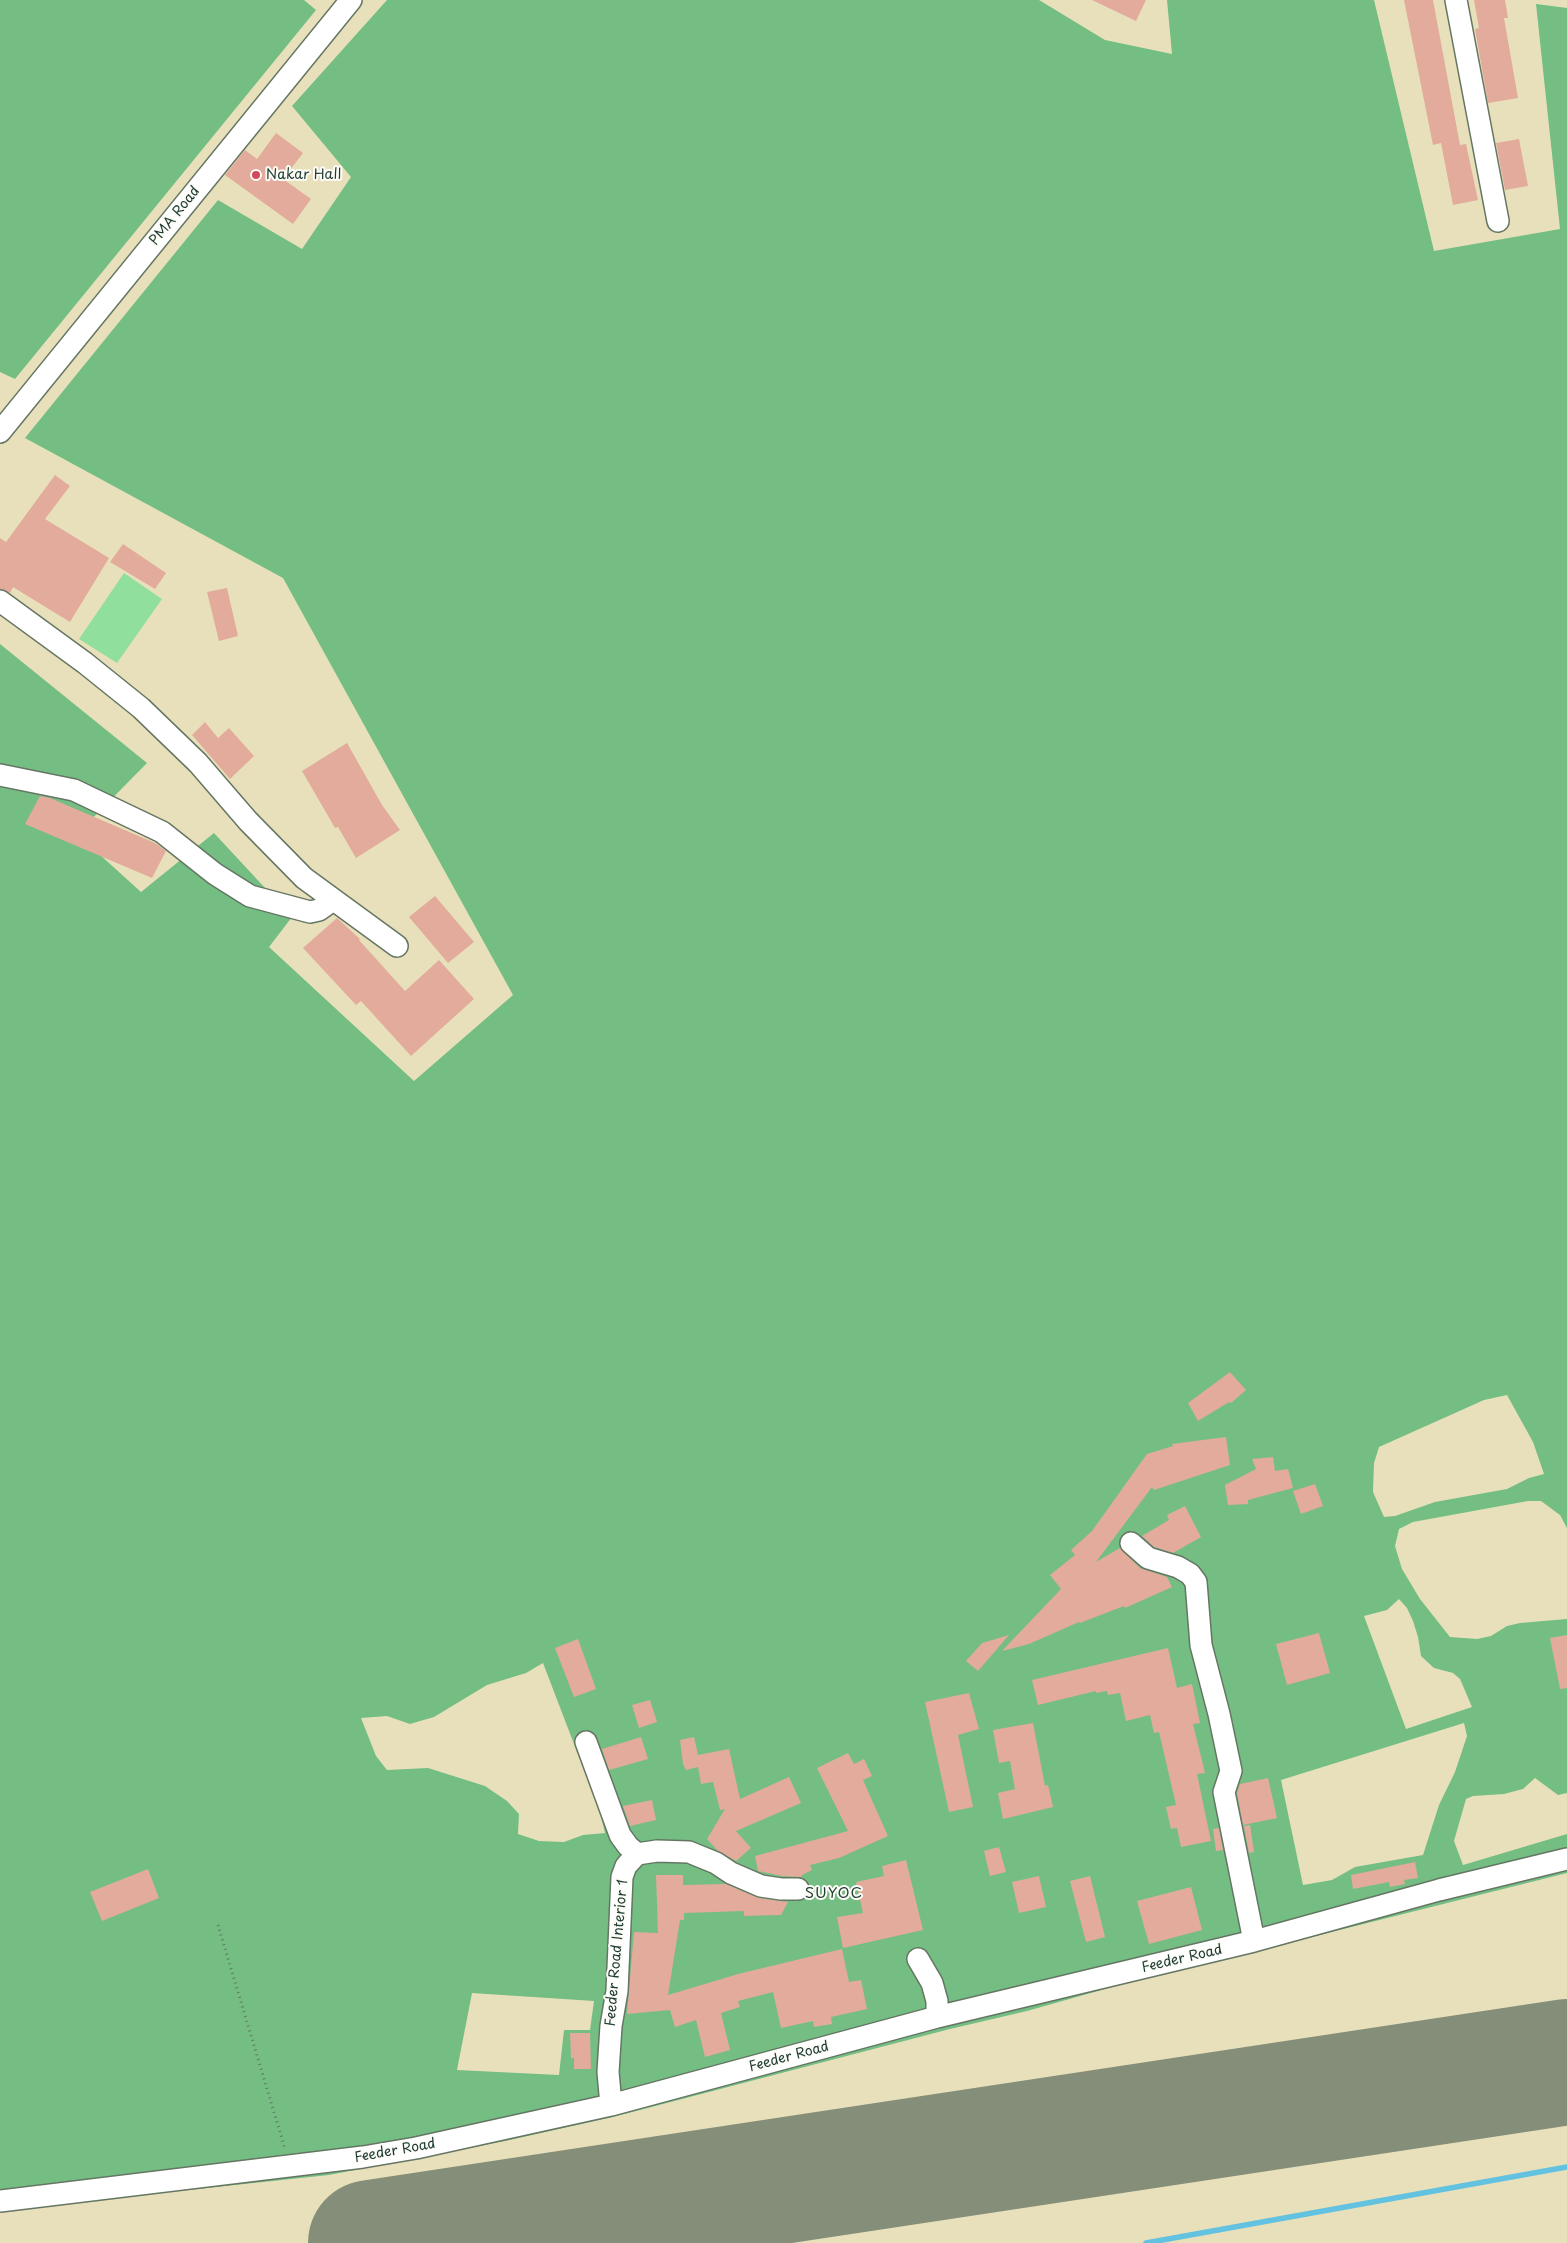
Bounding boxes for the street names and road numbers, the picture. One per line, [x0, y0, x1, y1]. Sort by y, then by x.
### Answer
street label: PMA Road [146, 183, 204, 249]
street label: Feeder Road Interior 1 [602, 1879, 632, 2027]
street label: Feeder Road [1140, 1942, 1224, 1976]
street label: Feeder Road [747, 2038, 831, 2076]
street label: Feeder Road [353, 2136, 437, 2166]

